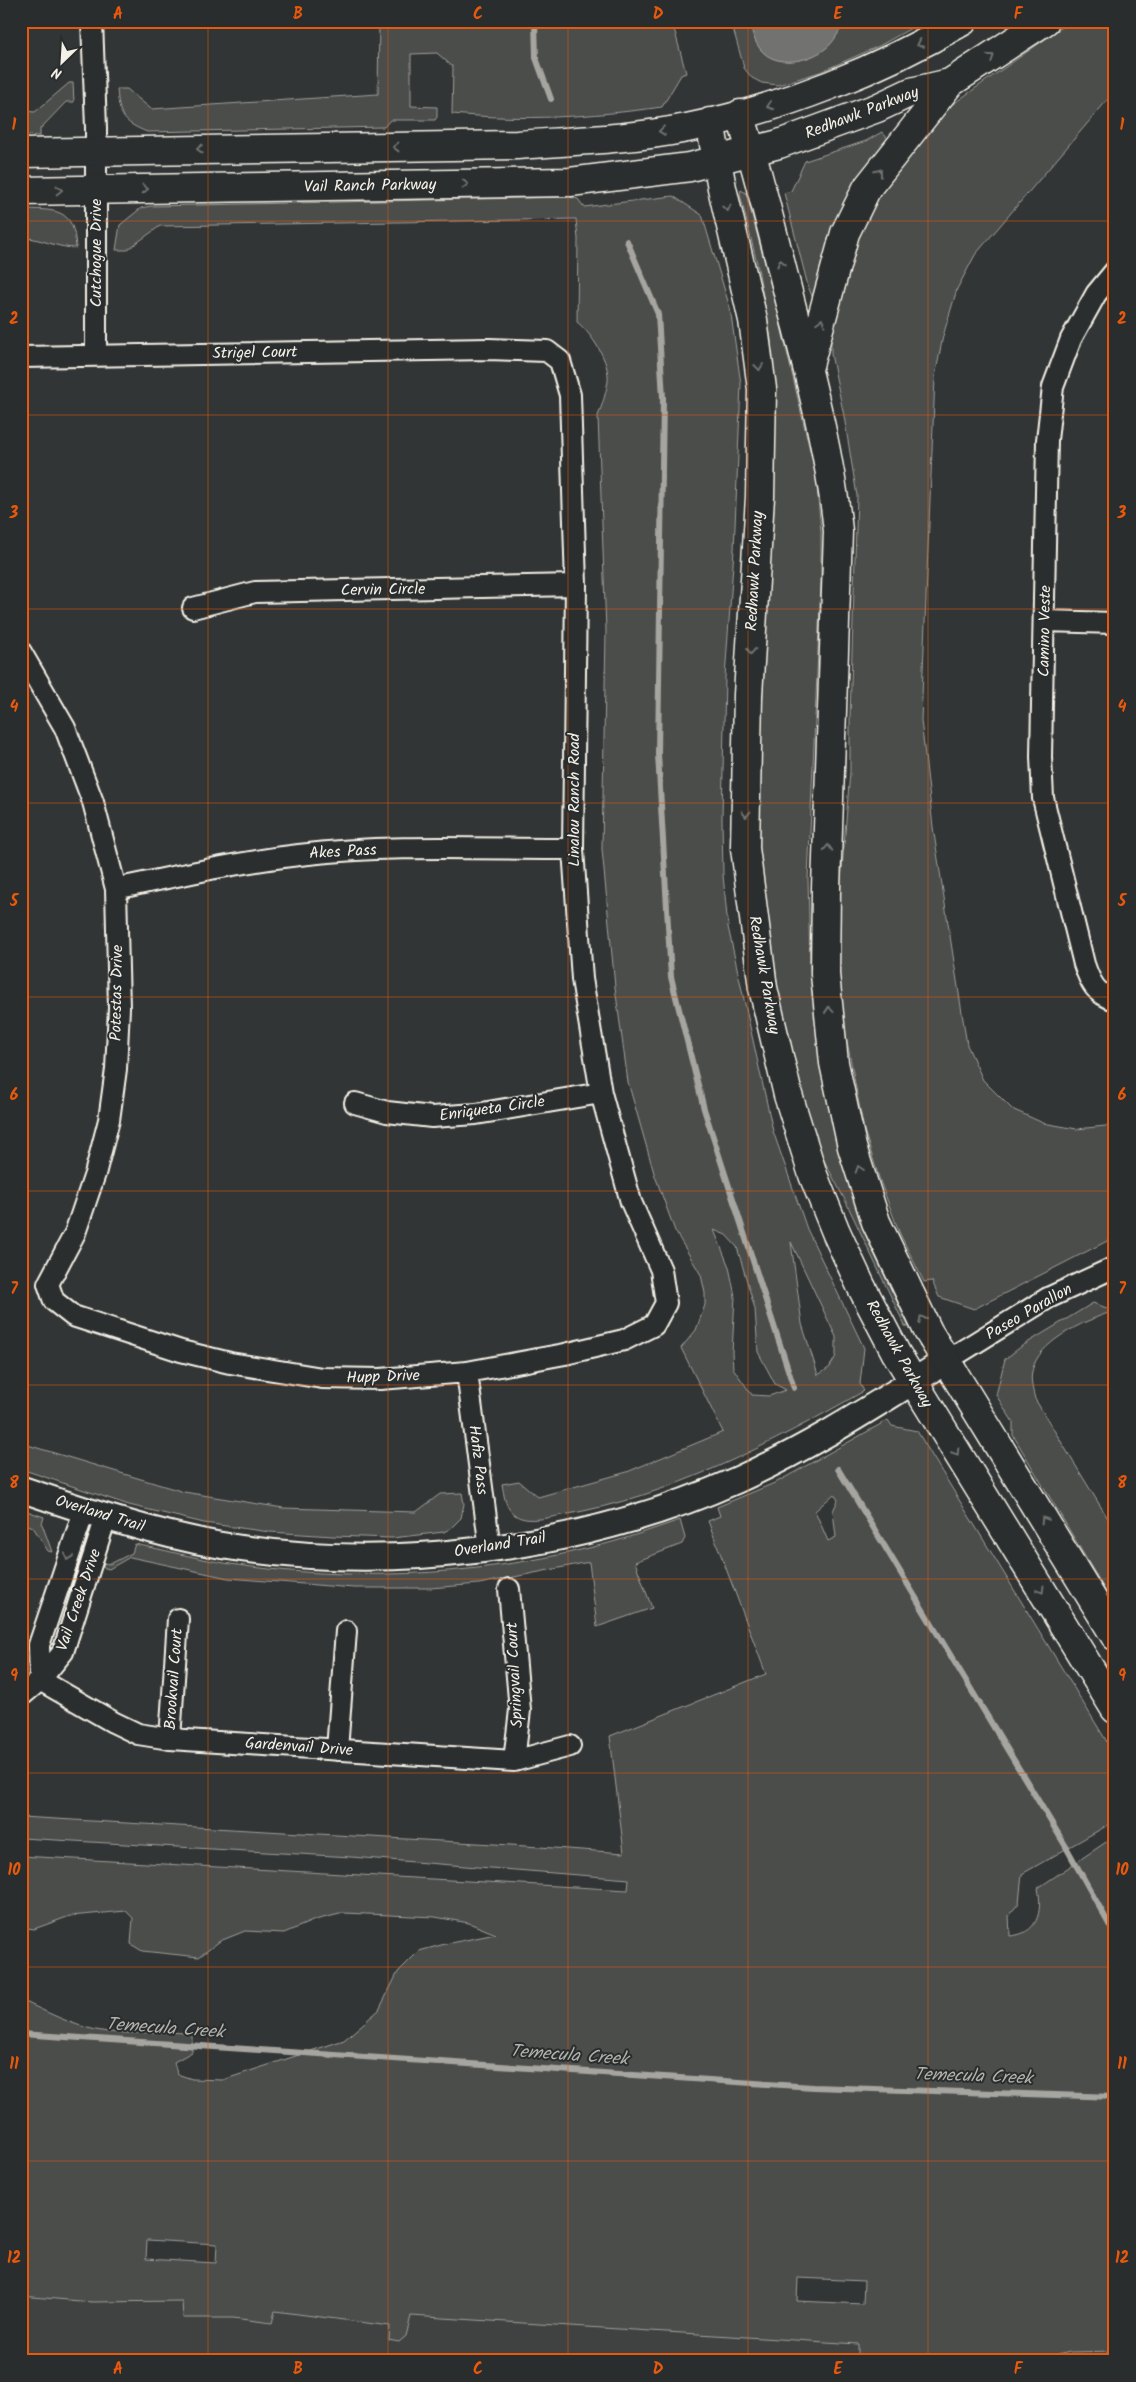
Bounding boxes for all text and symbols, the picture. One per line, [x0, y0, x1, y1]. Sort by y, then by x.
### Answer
text: A [113, 2, 123, 27]
text: B [293, 2, 303, 27]
text: C [473, 2, 483, 27]
text: D [653, 2, 664, 27]
text: E [834, 2, 844, 27]
text: F [1014, 2, 1024, 27]
north arrow [38, 38, 88, 88]
one-way arrow [916, 38, 925, 48]
one-way arrow [986, 54, 995, 63]
text: N [48, 61, 66, 85]
street label: Redhawk Parkway [801, 80, 923, 146]
one-way arrow [766, 100, 775, 110]
text: 1 [12, 113, 17, 138]
text: 1 [1120, 113, 1125, 138]
one-way arrow [658, 125, 666, 136]
one-way arrow [392, 142, 400, 152]
one-way arrow [196, 144, 204, 155]
one-way arrow [873, 168, 882, 178]
street label: Vail Ranch Parkway [304, 172, 437, 200]
one-way arrow [462, 179, 469, 189]
one-way arrow [142, 184, 149, 194]
one-way arrow [55, 185, 63, 195]
street label: Cutchogue Drive [84, 199, 109, 307]
one-way arrow [721, 203, 732, 212]
one-way arrow [776, 258, 787, 267]
text: 2 [9, 307, 19, 332]
text: 2 [1117, 307, 1127, 332]
one-way arrow [816, 318, 826, 326]
street label: Strigel Court [212, 340, 298, 366]
one-way arrow [753, 363, 764, 371]
text: 3 [9, 501, 19, 526]
text: 3 [1117, 501, 1127, 526]
street label: Redhawk Parkway [739, 510, 771, 632]
street label: Cervin Circle [341, 577, 425, 603]
street label: Camino Veste [1032, 585, 1058, 677]
one-way arrow [745, 648, 756, 656]
text: 4 [10, 695, 19, 720]
text: 4 [1118, 695, 1127, 720]
street label: Linalou Ranch Road [562, 732, 587, 867]
one-way arrow [741, 810, 751, 818]
street label: Akes Pass [309, 838, 378, 866]
one-way arrow [823, 843, 833, 851]
text: 5 [9, 889, 20, 914]
text: 5 [1117, 889, 1128, 914]
street label: Redhawk Parkway [741, 914, 787, 1037]
street label: Potestas Drive [104, 945, 130, 1041]
one-way arrow [824, 1006, 835, 1014]
text: 6 [10, 1083, 19, 1108]
text: 6 [1118, 1083, 1127, 1108]
street label: Enriqueta Circle [438, 1089, 546, 1129]
one-way arrow [854, 1166, 864, 1174]
text: 7 [10, 1277, 18, 1302]
street label: Paseo Parallon [981, 1277, 1077, 1347]
text: 7 [1118, 1277, 1126, 1302]
street label: Redhawk Parkway [859, 1295, 939, 1413]
one-way arrow [918, 1315, 928, 1324]
street label: Hupp Drive [346, 1363, 420, 1391]
street label: Hafiz Pass [461, 1424, 495, 1496]
one-way arrow [949, 1446, 959, 1455]
text: 8 [9, 1471, 19, 1496]
text: 8 [1117, 1471, 1127, 1496]
street label: Overland Trail [52, 1489, 148, 1539]
one-way arrow [1040, 1517, 1050, 1526]
street label: Overland Trail [452, 1525, 548, 1565]
street label: Vail Creek Drive [50, 1545, 108, 1655]
one-way arrow [64, 1552, 74, 1561]
one-way arrow [1034, 1585, 1044, 1594]
street label: Springvail Court [500, 1621, 530, 1728]
street label: Brookvail Court [158, 1626, 190, 1731]
text: 9 [10, 1664, 18, 1689]
text: 9 [1118, 1664, 1126, 1689]
street label: Gardenvail Drive [244, 1731, 354, 1763]
text: 10 [7, 1858, 21, 1883]
text: 10 [1115, 1858, 1129, 1883]
water label: Temecula Creek [105, 2010, 228, 2048]
water label: Temecula Creek [509, 2037, 632, 2075]
text: 11 [9, 2052, 19, 2077]
text: 11 [1117, 2052, 1127, 2077]
water label: Temecula Creek [913, 2060, 1035, 2094]
text: 12 [7, 2246, 21, 2271]
text: 12 [1115, 2246, 1129, 2271]
text: A [113, 2357, 123, 2382]
text: B [293, 2357, 303, 2382]
text: C [473, 2357, 483, 2382]
text: D [653, 2357, 664, 2382]
text: E [834, 2357, 844, 2382]
text: F [1014, 2357, 1024, 2382]

